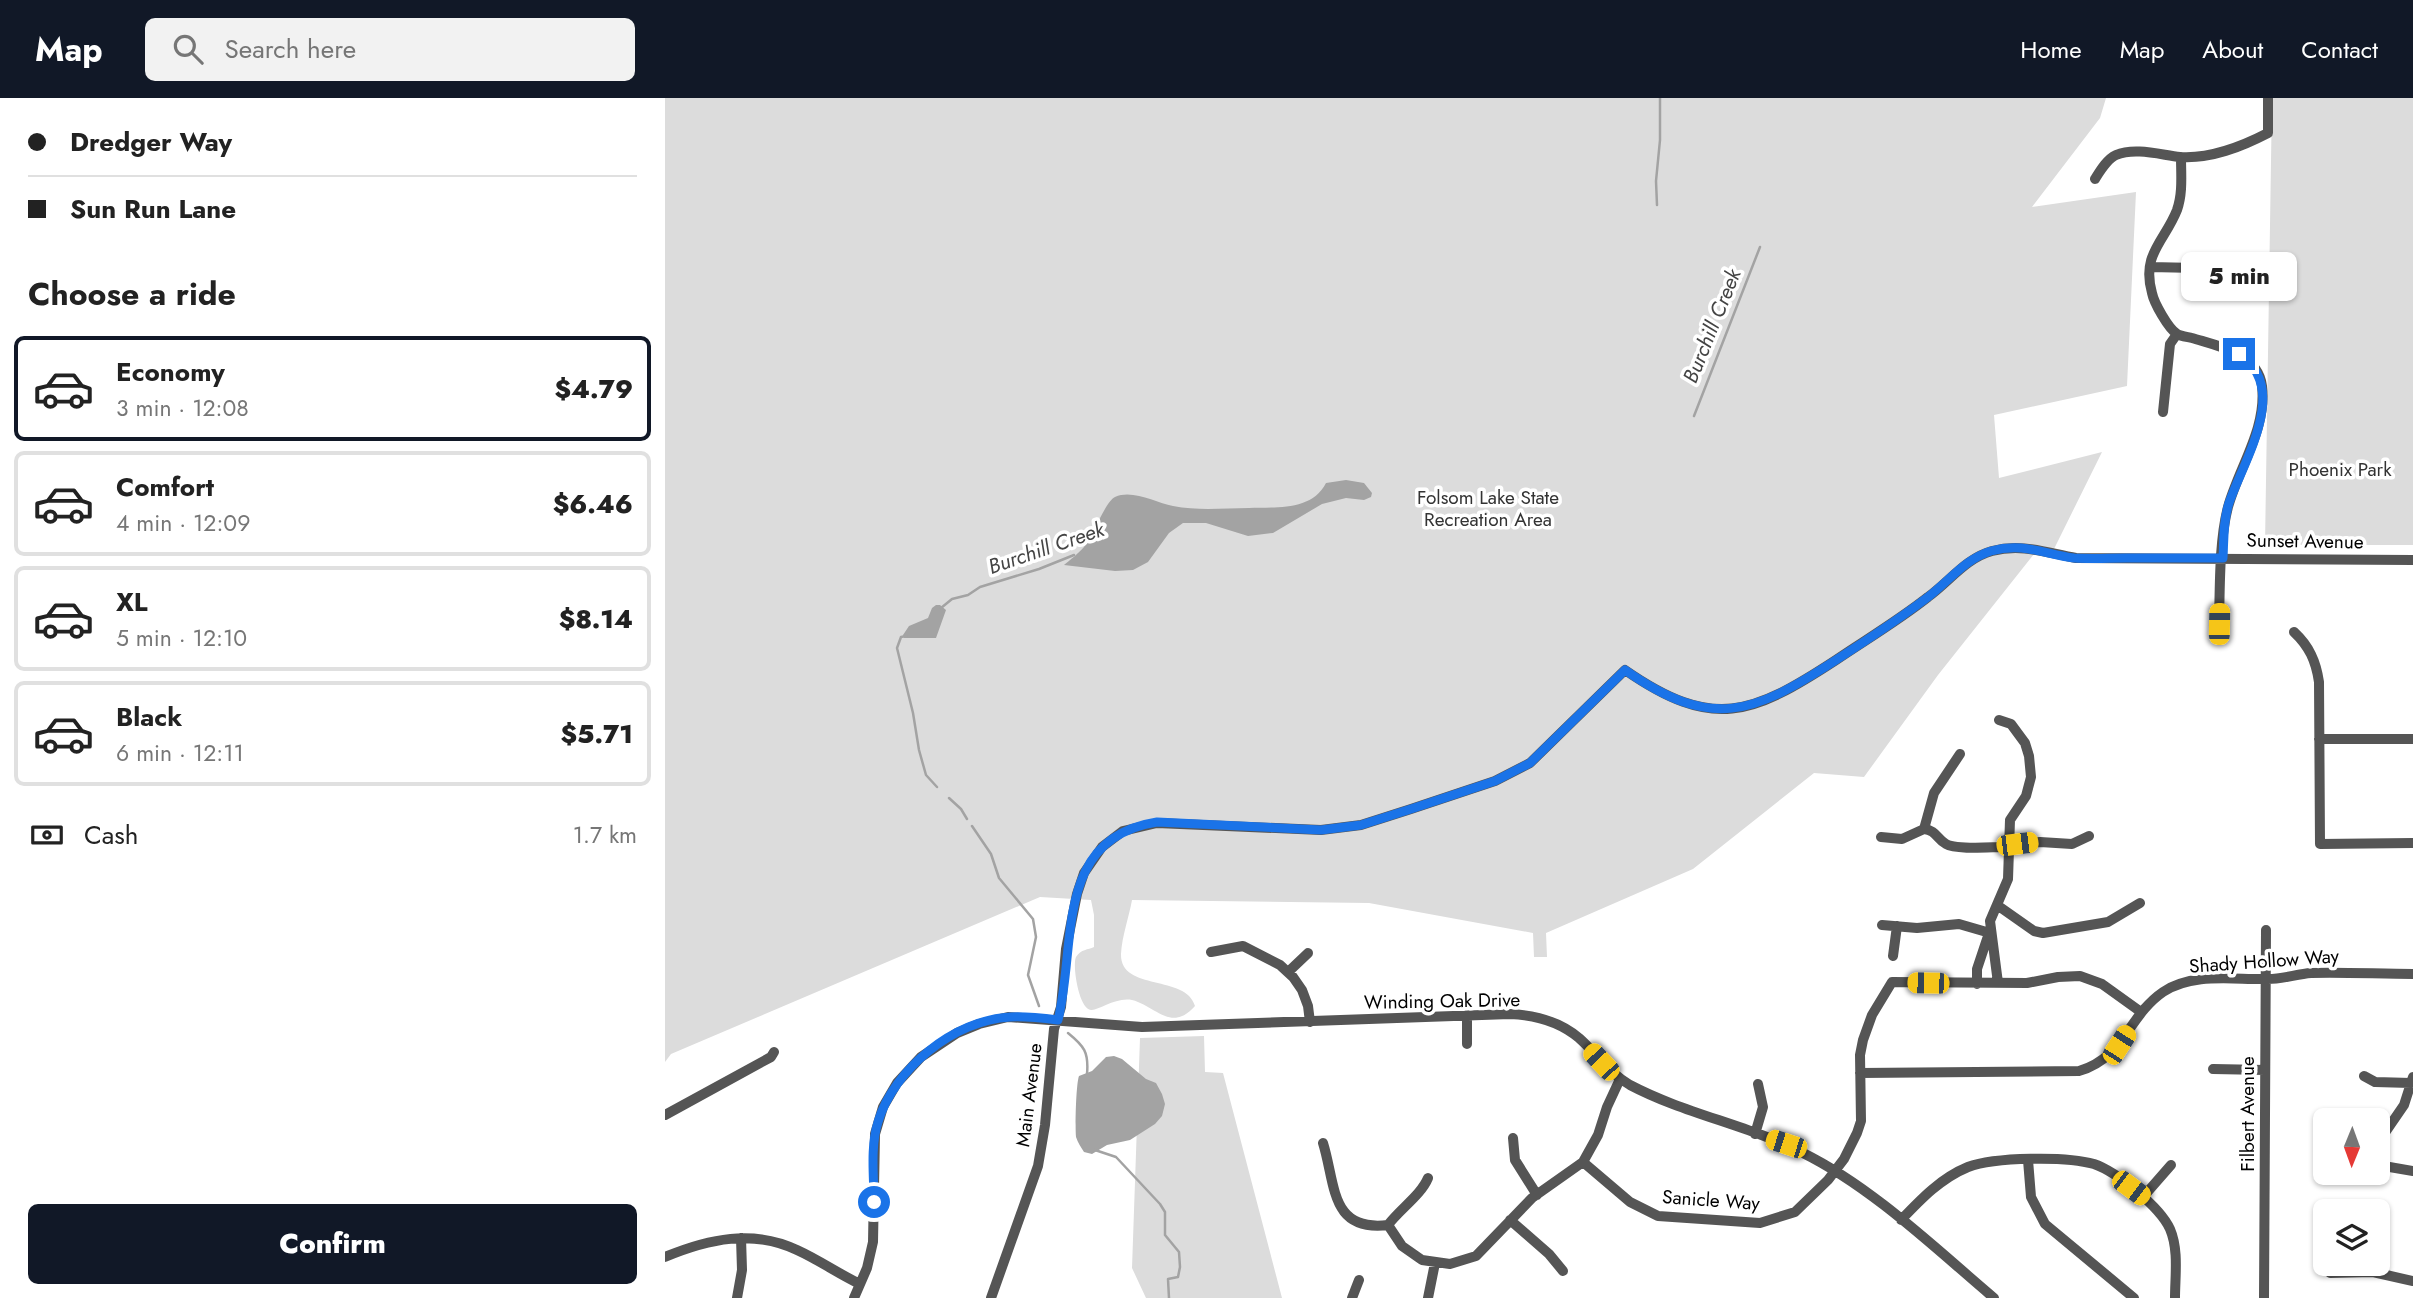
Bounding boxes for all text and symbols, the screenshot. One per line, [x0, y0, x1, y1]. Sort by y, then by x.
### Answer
search box [145, 18, 635, 81]
text: Map [35, 26, 103, 73]
icon: search [169, 30, 207, 68]
text: Search here [225, 30, 356, 68]
text: Home [2020, 32, 2082, 67]
text: Map [2120, 32, 2164, 67]
text: About [2202, 32, 2263, 67]
text: Contact [2301, 32, 2378, 67]
text: Dredger Way [70, 123, 232, 161]
text: Sun Run Lane [70, 190, 236, 228]
callout: 5 min [2181, 252, 2297, 302]
text: 5 min [2208, 259, 2270, 293]
water label: Burchill Creek [1675, 263, 1749, 388]
text: Choose a ride [28, 271, 236, 317]
route end [2223, 338, 2255, 370]
text: Economy [116, 353, 225, 391]
icon: car [32, 357, 95, 420]
text: $4.79 [555, 370, 633, 408]
text: 3 min · 12:08 [116, 391, 249, 425]
park label: Phoenix Park [2289, 456, 2392, 483]
text: Comfort [116, 468, 214, 506]
icon: car [32, 472, 95, 535]
park label: Folsom Lake State Recreation Area [1417, 484, 1559, 533]
text: $6.46 [553, 485, 633, 523]
text: 4 min · 12:09 [116, 506, 250, 540]
water label: Burchill Creek [984, 514, 1109, 582]
street label: Sunset Avenue [2246, 526, 2364, 556]
text: XL [116, 583, 148, 621]
icon: car [32, 587, 95, 650]
text: $8.14 [559, 600, 633, 638]
car [2209, 603, 2230, 645]
text: 5 min · 12:10 [116, 621, 247, 655]
text: Black [116, 698, 182, 736]
icon: car [32, 702, 95, 765]
text: $5.71 [561, 715, 633, 753]
text: 6 min · 12:11 [116, 736, 244, 770]
icon: cash [28, 816, 66, 854]
text: Cash [84, 816, 138, 854]
text: 1.7 km [573, 818, 637, 852]
car [1995, 831, 2040, 857]
street label: Shady Hollow Way [2188, 942, 2340, 980]
car [1907, 972, 1950, 994]
street label: Winding Oak Drive [1364, 986, 1521, 1016]
car [2099, 1022, 2140, 1068]
car [1579, 1039, 1624, 1085]
street label: Main Avenue [1009, 1041, 1049, 1148]
street label: Filbert Avenue [2234, 1056, 2261, 1172]
north arrow [2313, 1108, 2391, 1185]
map controls [2313, 1108, 2390, 1276]
car [1763, 1128, 1810, 1160]
car [2108, 1167, 2155, 1209]
street label: Sanicle Way [1661, 1183, 1761, 1217]
route start [858, 1186, 890, 1218]
button: layers [2313, 1199, 2390, 1276]
button: Confirm [28, 1204, 637, 1284]

